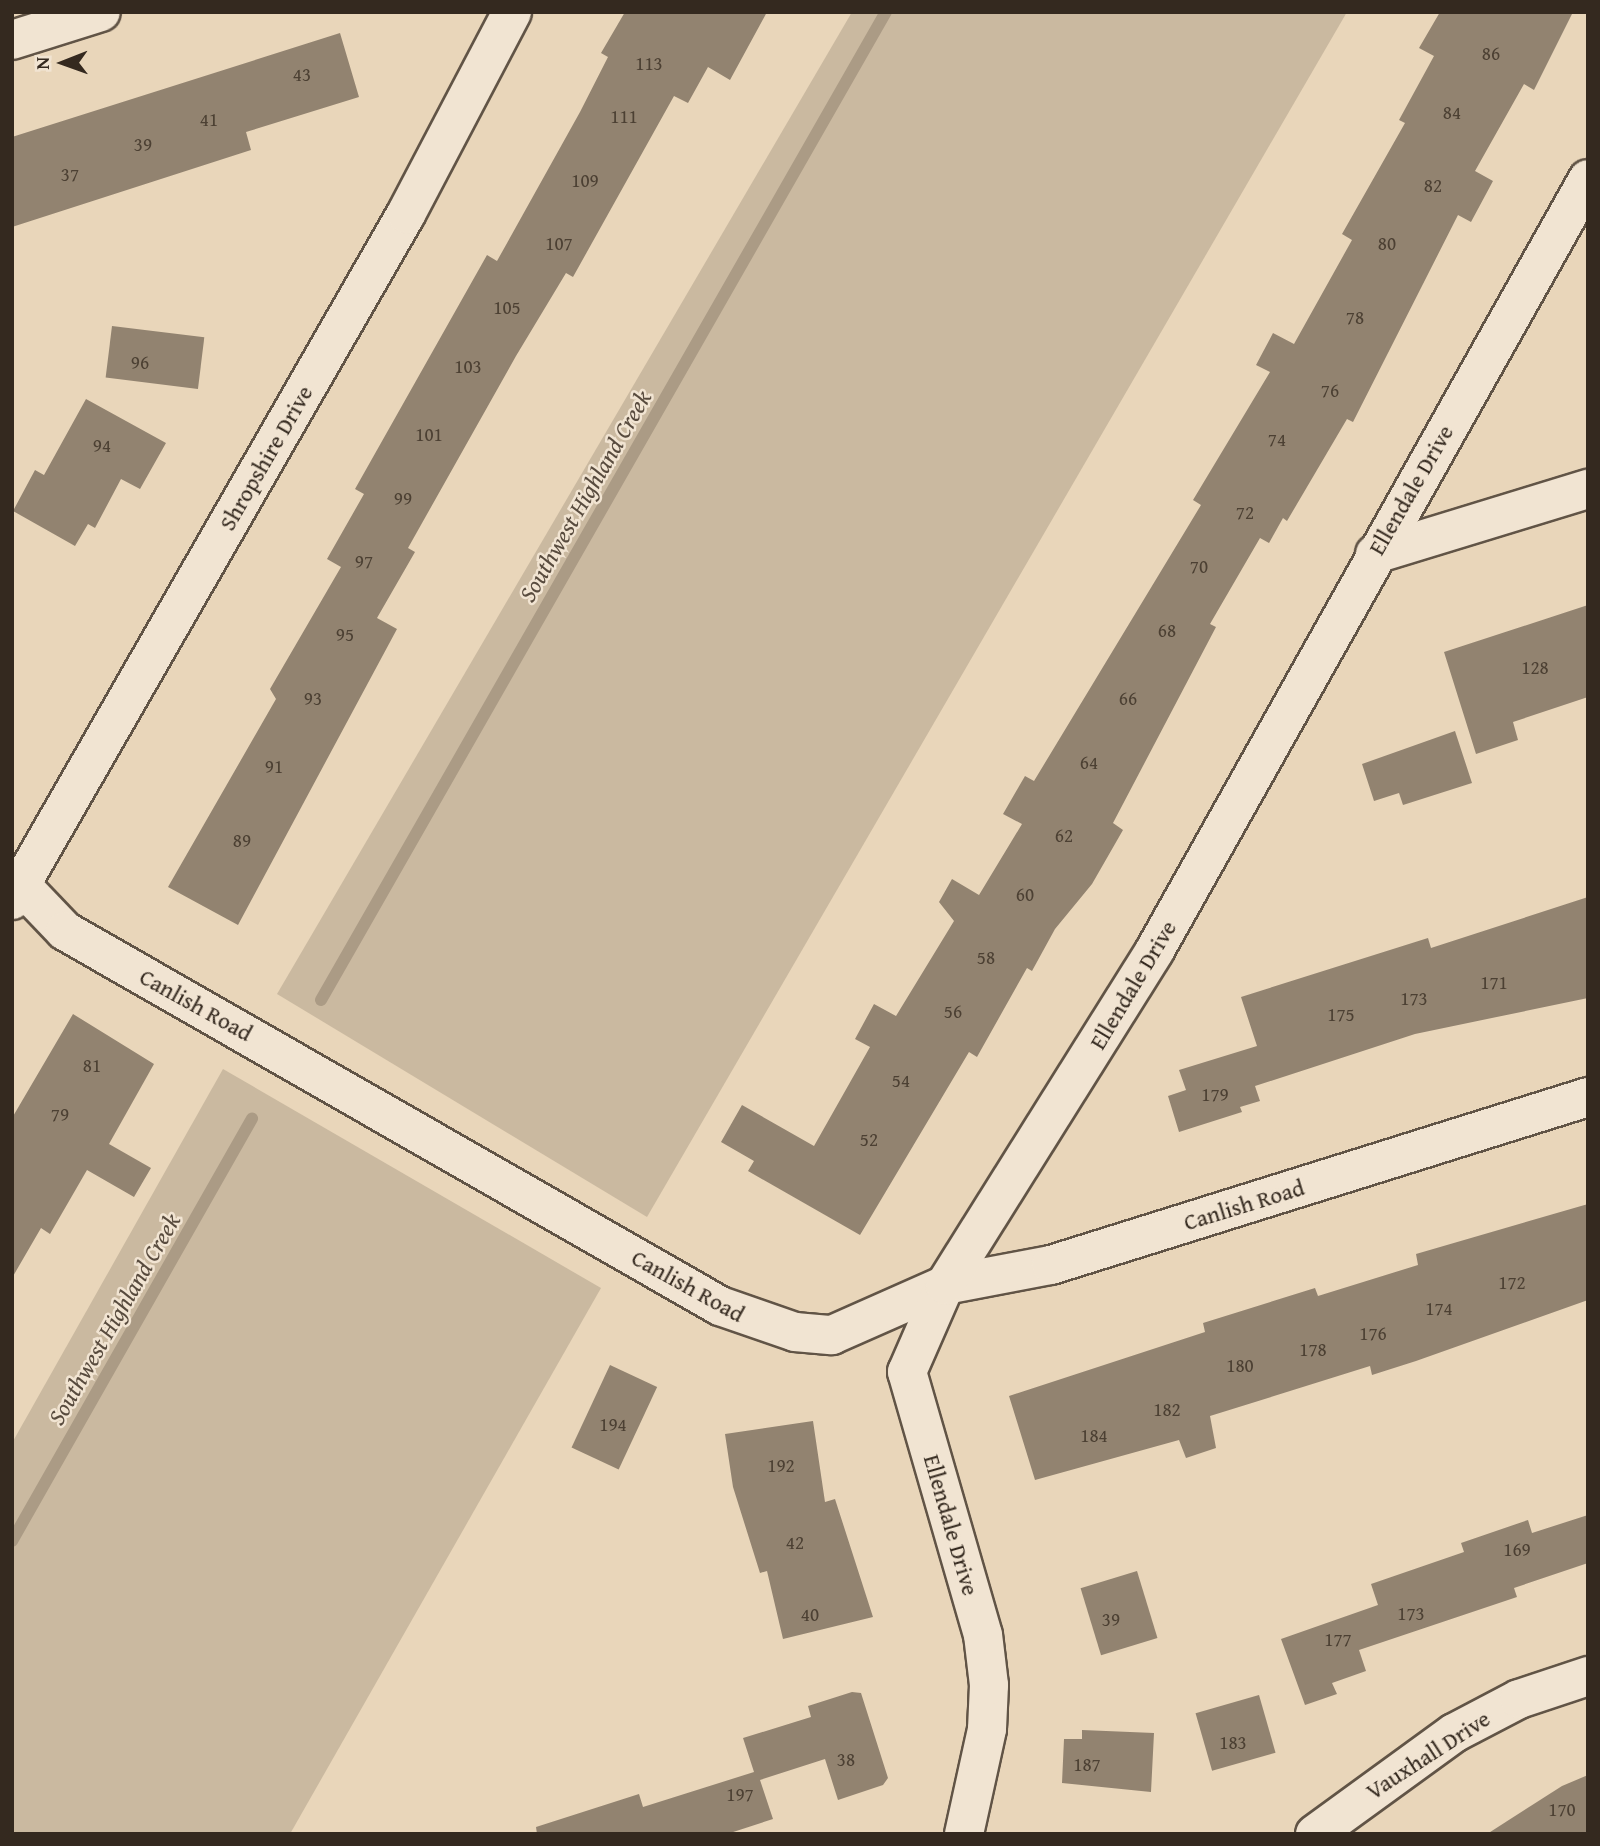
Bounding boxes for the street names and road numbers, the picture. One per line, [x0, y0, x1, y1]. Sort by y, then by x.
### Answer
street label: Shropshire Drive [213, 381, 319, 535]
street label: Ellendale Drive [1363, 420, 1459, 560]
street label: Ellendale Drive [1084, 916, 1182, 1054]
street label: Canlish Road [135, 963, 257, 1047]
street label: Canlish Road [1180, 1174, 1308, 1236]
street label: Canlish Road [627, 1244, 749, 1328]
street label: Ellendale Drive [918, 1451, 984, 1599]
street label: Vauxhall Drive [1361, 1705, 1495, 1805]

